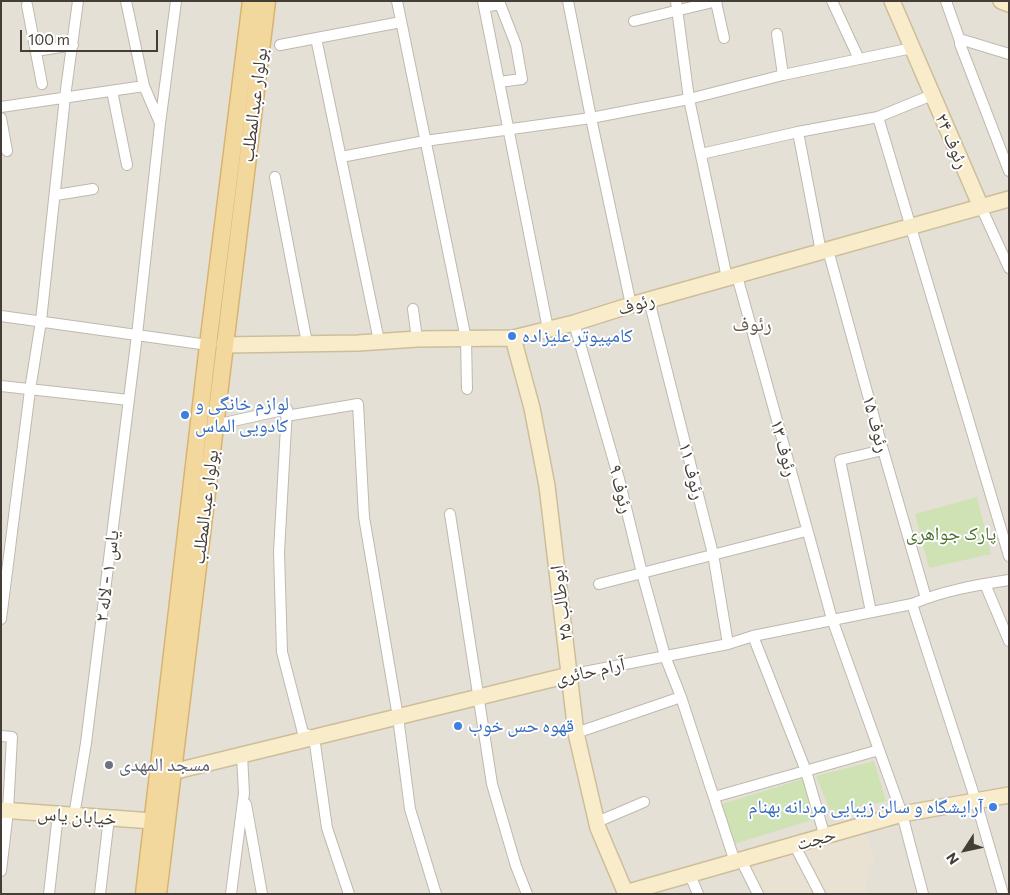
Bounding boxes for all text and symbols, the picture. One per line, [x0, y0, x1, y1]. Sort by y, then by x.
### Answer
scale bar [22, 20, 160, 52]
text: 100 m [28, 30, 70, 48]
street label: بولوار عبدالمطلب [236, 46, 272, 164]
street label: رئوف ۲۴ [930, 110, 974, 172]
street label: رئوف [615, 288, 657, 320]
district label: رئوف [732, 312, 772, 336]
place label: کامپیوتر علیزاده [522, 325, 633, 347]
marker: کامپیوتر علیزاده [506, 330, 518, 342]
place label: لوازم خانگی و کادویی الماس [195, 393, 289, 437]
street label: رئوف ۱۵ [857, 393, 895, 455]
marker: لوازم خانگی و کادویی الماس [179, 409, 191, 421]
street label: رئوف ۱۳ [765, 417, 803, 479]
street label: رئوف ۱۱ [674, 440, 710, 502]
street label: بولوار عبدالمطلب [187, 448, 223, 566]
street label: رئوف ۹ [604, 462, 638, 516]
park label: پارک جواهری [906, 523, 996, 545]
street label: یاس ۱ - لاله ۲ [90, 529, 124, 623]
street label: ابوطالب ۲۵ [545, 564, 577, 642]
street label: آرام حائری [553, 652, 627, 690]
place label: قهوه حس خوب [468, 715, 574, 737]
marker: قهوه حس خوب [452, 720, 464, 732]
place label: مسجد المهدی [119, 754, 210, 776]
marker: مسجد المهدی [103, 759, 115, 771]
place label: آرایشگاه و سالن زیبایی مردانه بهنام [748, 796, 983, 818]
marker: آرایشگاه و سالن زیبایی مردانه بهنام [987, 801, 999, 813]
street label: خیابان یاس [37, 802, 117, 830]
street label: حجت [794, 822, 838, 856]
north arrow [940, 825, 990, 875]
text: N [942, 850, 962, 868]

